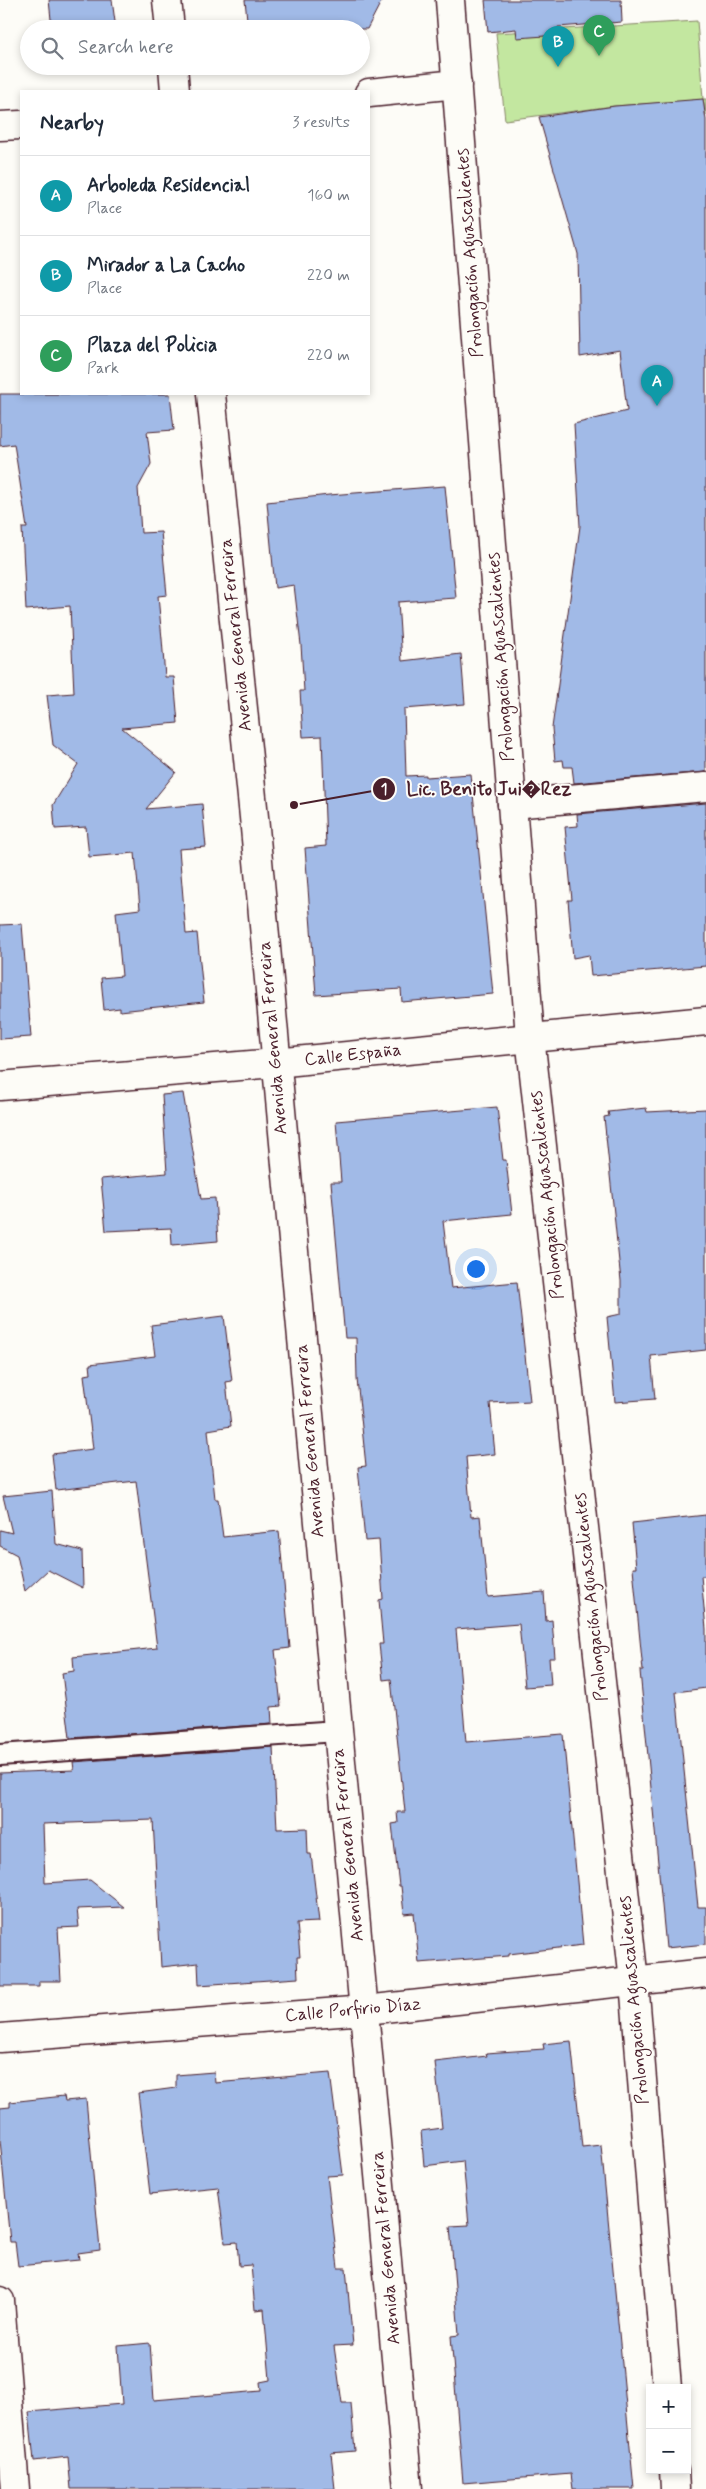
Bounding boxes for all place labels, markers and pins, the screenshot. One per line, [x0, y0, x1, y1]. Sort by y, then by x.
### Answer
pin: C [583, 15, 615, 56]
pin: B [542, 26, 574, 67]
pin: A [641, 365, 673, 406]
callout: Lic. Benito Jui�Rez [371, 772, 582, 806]

